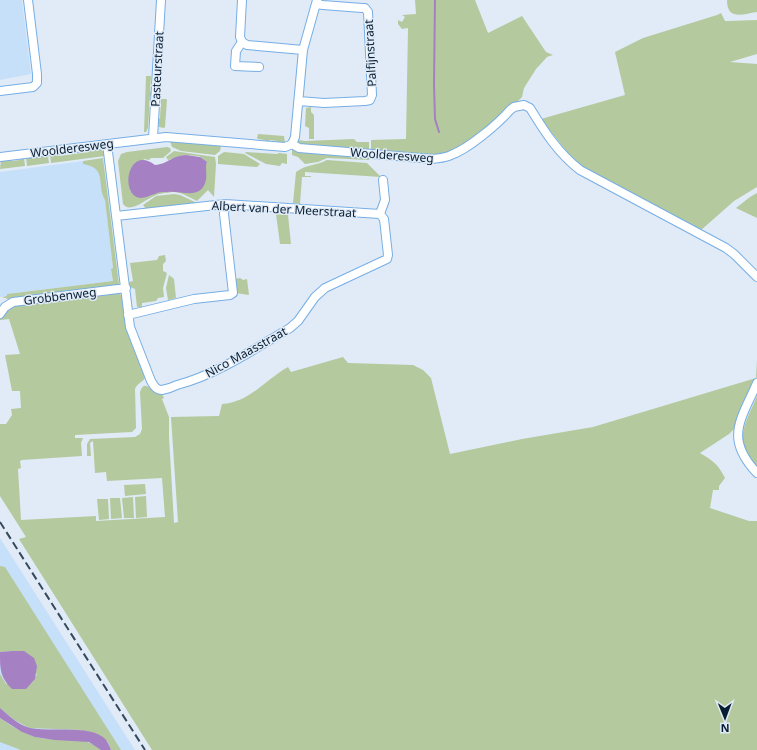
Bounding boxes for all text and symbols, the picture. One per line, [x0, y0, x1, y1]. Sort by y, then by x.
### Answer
street label: Palfijnstraat [360, 18, 380, 87]
street label: Pasteurstraat [147, 30, 168, 107]
street label: Woolderesweg [30, 134, 114, 162]
street label: Woolderesweg [350, 144, 434, 166]
street label: Albert van der Meerstraat [211, 197, 357, 221]
street label: Grobbenweg [23, 283, 97, 309]
street label: Nico Maasstraat [202, 322, 291, 382]
north arrow [705, 698, 745, 738]
text: N [721, 721, 730, 736]

